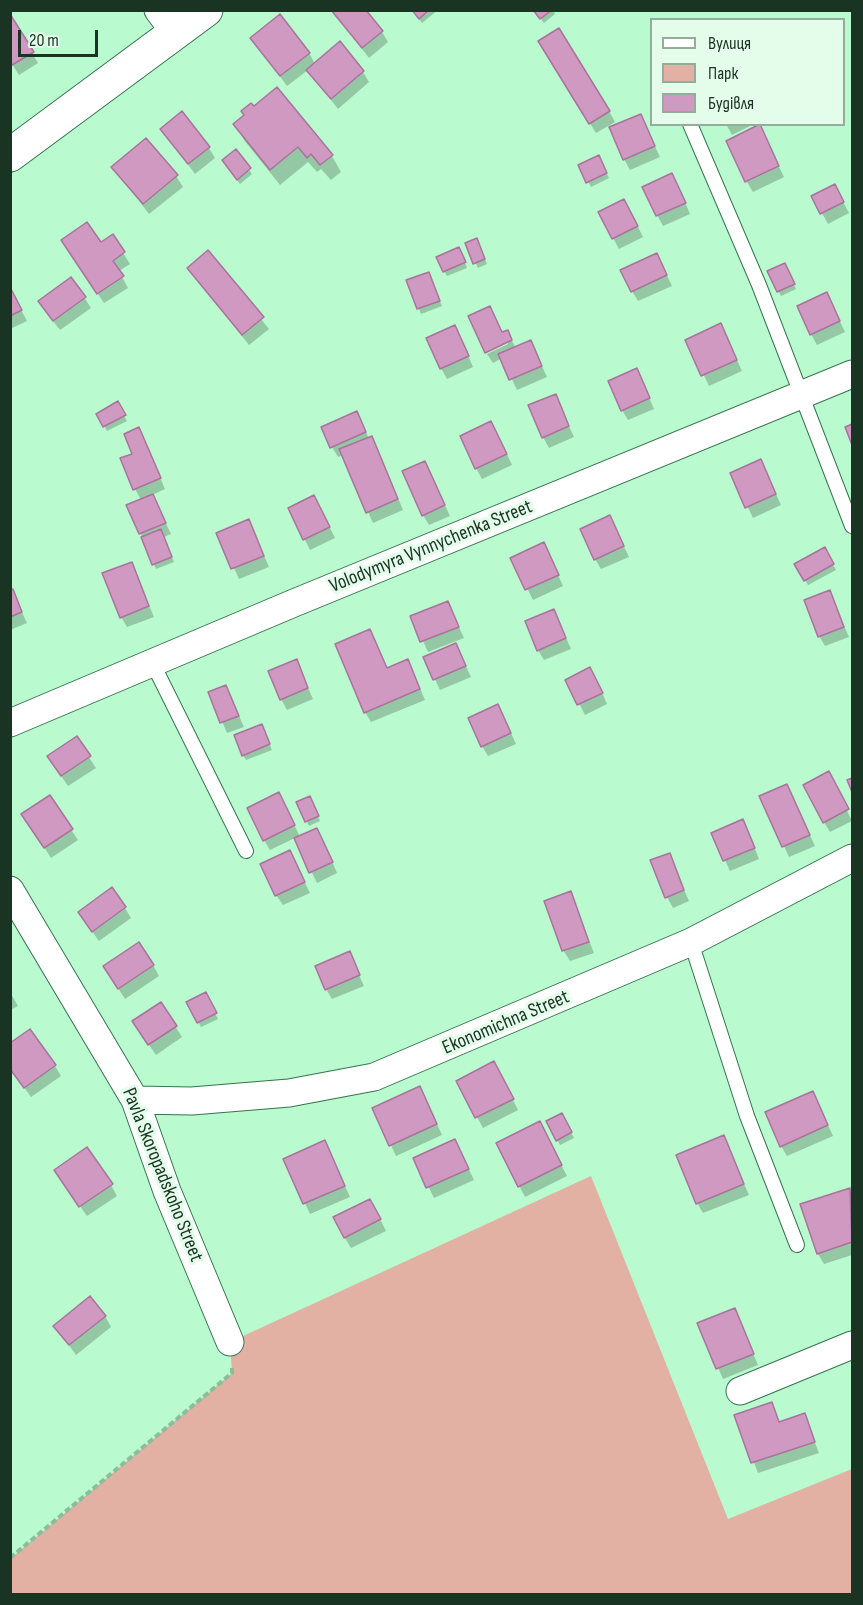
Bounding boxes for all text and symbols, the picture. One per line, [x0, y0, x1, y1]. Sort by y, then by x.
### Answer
scale bar [21, 18, 100, 56]
legend [650, 18, 845, 126]
text: 20 m [29, 30, 59, 51]
text: Вулиця [708, 33, 751, 54]
text: Парк [708, 63, 738, 84]
text: Будівля [708, 93, 754, 114]
street label: Volodymyra Vynnychenka Street [326, 495, 536, 599]
street label: Ekonomichna Street [439, 985, 573, 1061]
street label: Pavla Skoropadskoho Street [116, 1085, 208, 1265]

